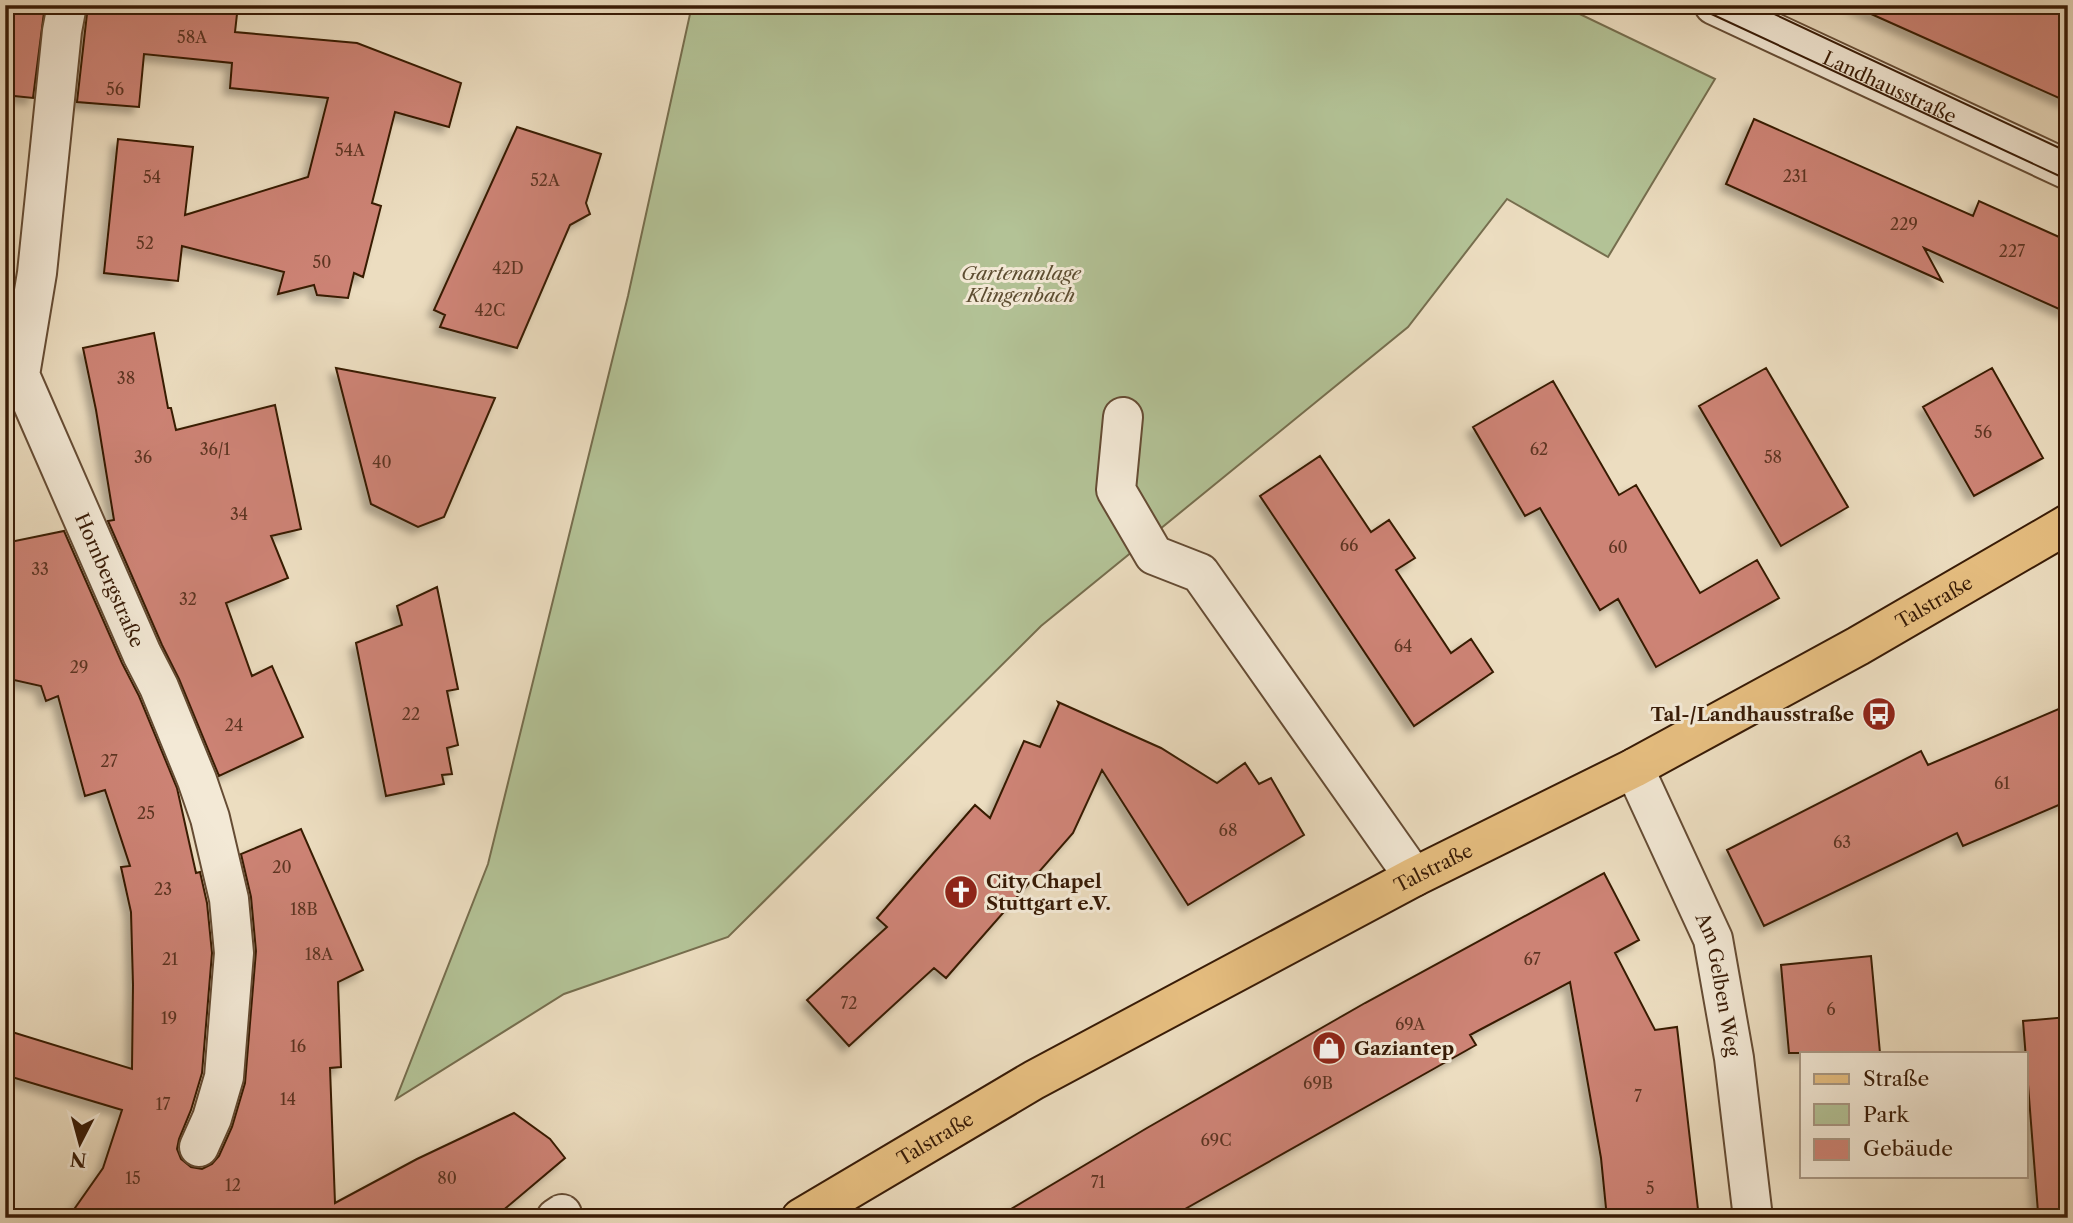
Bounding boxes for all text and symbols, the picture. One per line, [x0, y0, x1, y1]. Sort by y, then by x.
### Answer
house number: 58A [177, 27, 208, 47]
street label: Landhausstraße [1819, 46, 1960, 128]
house number: 56 [106, 79, 124, 99]
house number: 54A [335, 140, 366, 160]
house number: 231 [1783, 166, 1808, 186]
house number: 54 [143, 167, 161, 187]
house number: 52A [530, 170, 561, 190]
house number: 229 [1890, 214, 1918, 234]
house number: 52 [136, 233, 154, 253]
house number: 227 [1999, 241, 2025, 261]
house number: 50 [313, 252, 331, 272]
house number: 42D [492, 258, 524, 278]
park label: Gartenanlage Klingenbach [961, 262, 1082, 307]
house number: 42C [475, 300, 505, 320]
house number: 38 [117, 368, 135, 388]
house number: 56 [1974, 422, 1992, 442]
house number: 36/1 [200, 439, 231, 459]
house number: 62 [1530, 439, 1548, 459]
house number: 36 [134, 447, 152, 467]
house number: 58 [1764, 447, 1782, 467]
house number: 40 [372, 452, 392, 472]
house number: 34 [230, 504, 248, 524]
street label: Hornbergstraße [70, 510, 149, 651]
house number: 66 [1340, 535, 1358, 555]
house number: 60 [1608, 537, 1628, 557]
house number: 33 [31, 559, 49, 579]
street label: Talstraße [1892, 571, 1977, 634]
house number: 32 [179, 589, 197, 609]
house number: 64 [1394, 636, 1412, 656]
house number: 29 [70, 657, 88, 677]
bus stop icon: Tal-/Landhausstraße [1860, 695, 1898, 733]
place label: Tal-/Landhausstraße [1650, 703, 1854, 726]
house number: 22 [402, 704, 420, 724]
house number: 24 [225, 715, 243, 735]
house number: 27 [100, 751, 118, 771]
house number: 61 [1994, 773, 2010, 793]
house number: 25 [137, 803, 155, 823]
house number: 68 [1219, 820, 1237, 840]
house number: 63 [1833, 832, 1851, 852]
street label: Talstraße [1390, 839, 1476, 897]
house number: 20 [272, 857, 292, 877]
place label: City Chapel Stuttgart e.V. [986, 870, 1111, 915]
church icon: City Chapel Stuttgart e.V. [942, 873, 980, 911]
house number: 23 [154, 879, 172, 899]
house number: 18B [290, 899, 318, 919]
street label: Am Gelben Weg [1690, 908, 1745, 1059]
house number: 18A [305, 944, 334, 964]
house number: 21 [162, 949, 178, 969]
house number: 67 [1523, 949, 1541, 969]
house number: 72 [840, 993, 858, 1013]
house number: 6 [1826, 999, 1836, 1019]
house number: 19 [161, 1008, 177, 1028]
house number: 69A [1395, 1014, 1426, 1034]
shop icon: Gaziantep [1310, 1029, 1348, 1067]
house number: 16 [290, 1036, 306, 1056]
place label: Gaziantep [1354, 1037, 1455, 1060]
legend [1800, 1052, 2028, 1178]
text: Straße [1863, 1066, 1929, 1091]
house number: 69B [1303, 1073, 1333, 1093]
house number: 7 [1634, 1086, 1642, 1106]
house number: 14 [280, 1089, 296, 1109]
house number: 17 [156, 1094, 170, 1114]
text: Park [1863, 1102, 1909, 1127]
street label: Talstraße [893, 1107, 978, 1170]
north arrow [46, 1108, 116, 1178]
house number: 69C [1200, 1130, 1232, 1150]
text: Gebäude [1863, 1136, 1953, 1161]
text: N [69, 1147, 88, 1172]
house number: 15 [125, 1168, 141, 1188]
house number: 80 [437, 1168, 457, 1188]
house number: 71 [1091, 1172, 1106, 1192]
house number: 12 [225, 1175, 241, 1195]
house number: 5 [1646, 1178, 1654, 1198]

